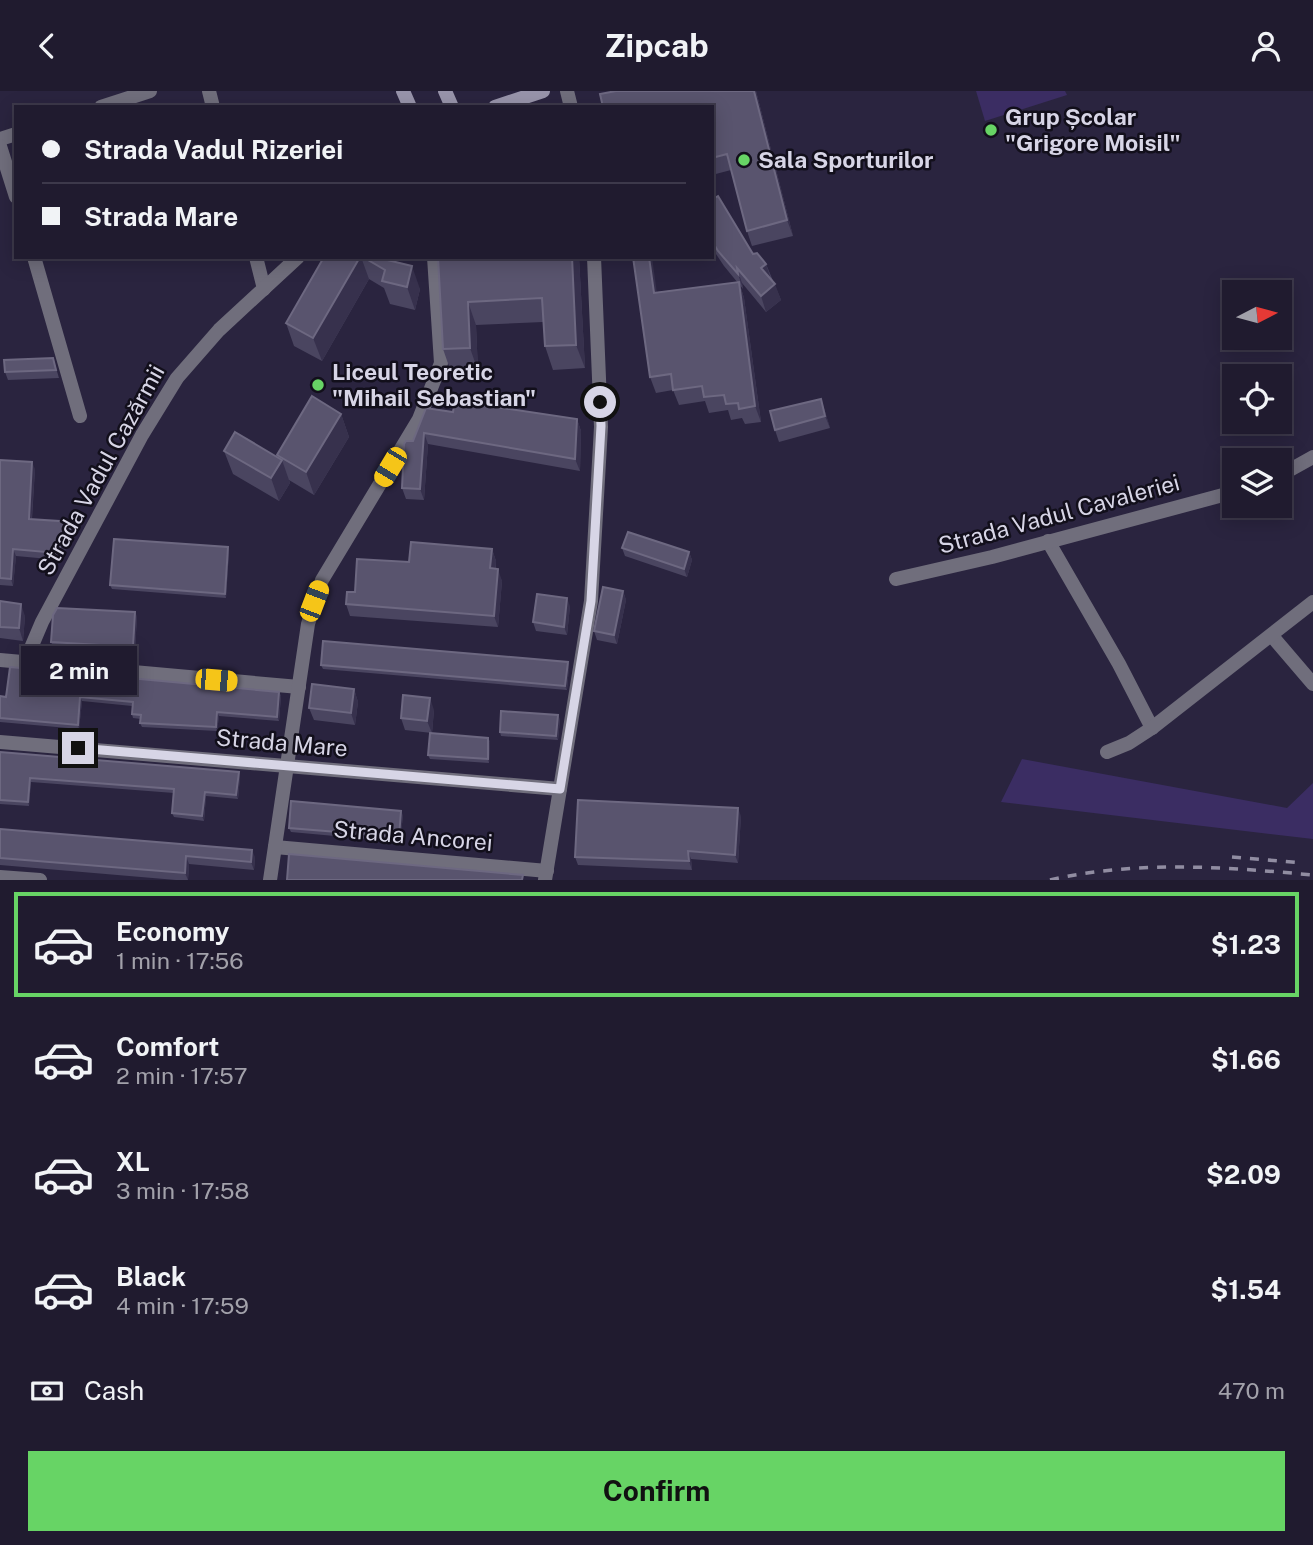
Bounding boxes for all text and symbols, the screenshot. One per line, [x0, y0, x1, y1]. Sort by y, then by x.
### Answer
icon: back [28, 27, 66, 65]
text: Zipcab [604, 27, 709, 64]
icon: person [1247, 27, 1285, 65]
place label: Grup Școlar "Grigore Moisil" [1005, 103, 1181, 156]
marker: Grup Școlar "Grigore Moisil" [983, 122, 999, 138]
text: Strada Vadul Rizeriei [84, 134, 343, 165]
place label: Sala Sporturilor [758, 146, 933, 173]
marker: Sala Sporturilor [736, 152, 752, 168]
text: Strada Mare [84, 201, 238, 232]
north arrow [1222, 280, 1292, 350]
map controls [1222, 280, 1292, 518]
place label: Liceul Teoretic "Mihail Sebastian" [332, 358, 536, 411]
street label: Strada Vadul Cazărmii [31, 360, 170, 580]
button: locate [1222, 364, 1292, 434]
marker: Liceul Teoretic "Mihail Sebastian" [310, 377, 326, 393]
route start [584, 386, 616, 418]
car [371, 444, 410, 490]
button: layers [1222, 448, 1292, 518]
street label: Strada Vadul Cavaleriei [935, 468, 1182, 559]
car [297, 578, 332, 624]
callout: 2 min [20, 647, 136, 695]
text: 2 min [49, 657, 109, 684]
car [195, 668, 238, 692]
street label: Strada Mare [215, 723, 349, 762]
route end [62, 732, 94, 764]
street label: Strada Ancorei [332, 815, 494, 856]
icon: car [32, 913, 95, 976]
text: Economy [116, 916, 229, 947]
text: $1.23 [1211, 929, 1281, 960]
text: 1 min · 17:56 [116, 947, 244, 974]
icon: car [32, 1028, 95, 1091]
text: Comfort [116, 1031, 219, 1062]
text: $1.66 [1211, 1044, 1281, 1075]
text: 2 min · 17:57 [116, 1062, 248, 1089]
icon: car [32, 1143, 95, 1206]
text: XL [116, 1146, 150, 1177]
text: $2.09 [1206, 1159, 1281, 1190]
text: 3 min · 17:58 [116, 1177, 249, 1204]
icon: car [32, 1258, 95, 1321]
text: Black [116, 1261, 186, 1292]
text: $1.54 [1211, 1274, 1281, 1305]
text: 4 min · 17:59 [116, 1292, 249, 1319]
icon: cash [28, 1372, 66, 1410]
text: Cash [84, 1375, 144, 1406]
text: 470 m [1218, 1377, 1285, 1404]
button: Confirm [28, 1451, 1285, 1531]

